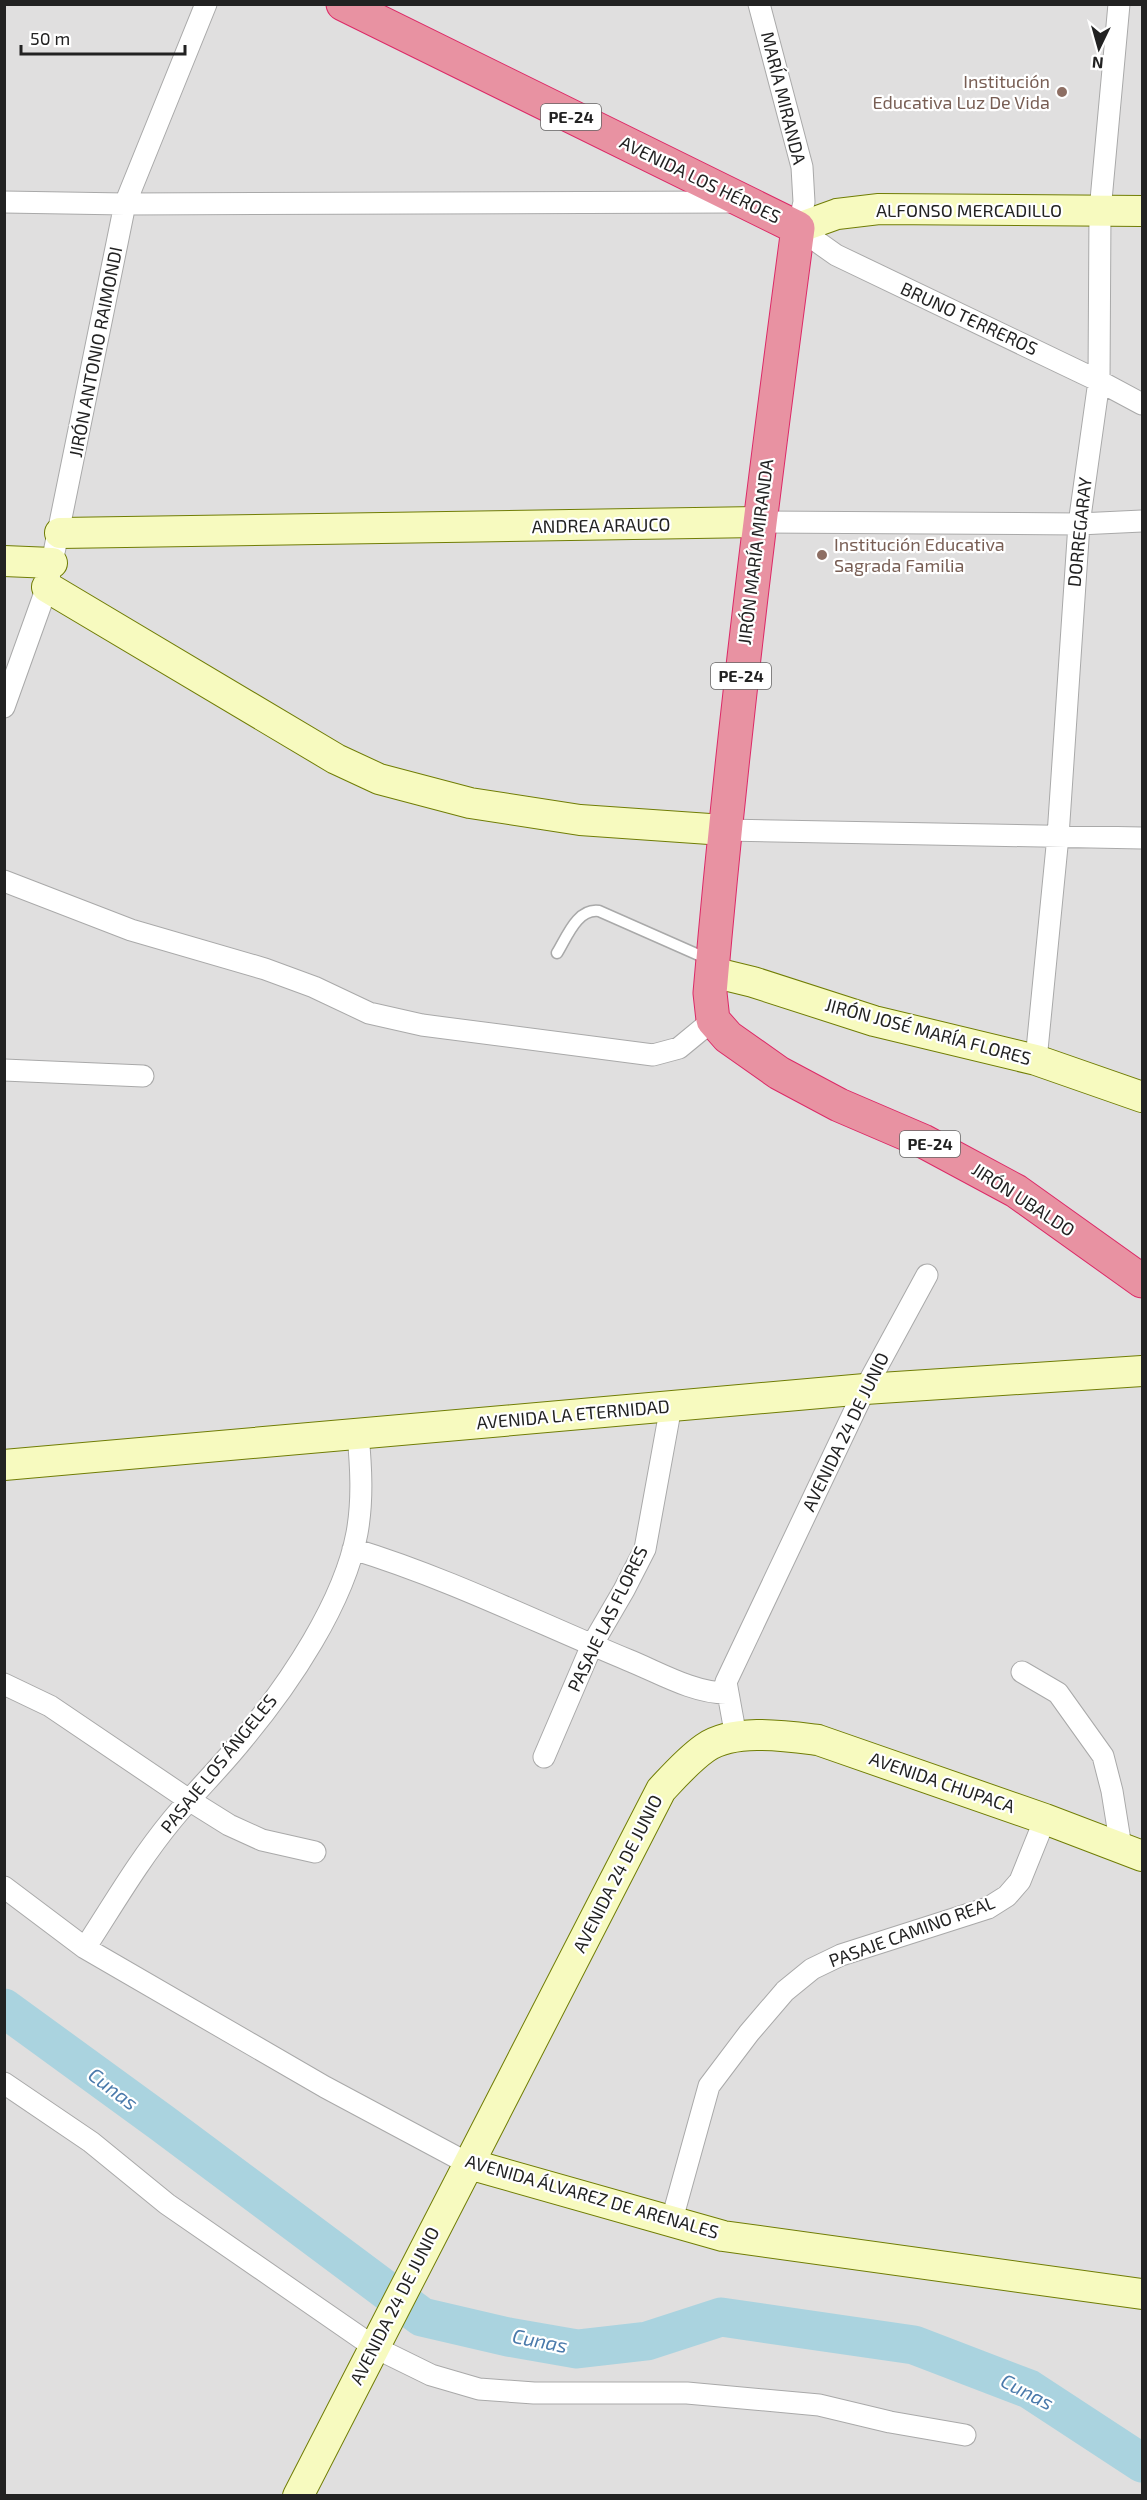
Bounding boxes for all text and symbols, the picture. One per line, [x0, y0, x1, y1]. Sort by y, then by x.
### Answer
scale bar [21, 18, 184, 56]
north arrow [1069, 18, 1129, 78]
text: 50 m [30, 27, 70, 49]
street label: MARÍA MIRANDA [757, 29, 811, 167]
text: N [1091, 53, 1104, 73]
place label: Institución Educativa Luz De Vida [872, 70, 1050, 113]
marker: Institución Educativa Luz De Vida [1055, 85, 1069, 99]
road number: PE-24 [541, 104, 601, 130]
street label: AVENIDA LOS HÉROES [616, 131, 784, 228]
street label: ALFONSO MERCADILLO [876, 199, 1062, 221]
street label: JIRÓN ANTONIO RAIMONDI [64, 245, 126, 459]
street label: BRUNO TERREROS [897, 277, 1041, 359]
street label: JIRÓN MARÍA MIRANDA [733, 457, 777, 646]
street label: DORREGARAY [1062, 475, 1096, 588]
street label: ANDREA ARAUCO [531, 513, 671, 537]
place label: Institución Educativa Sagrada Familia [834, 533, 1005, 576]
marker: Institución Educativa Sagrada Familia [815, 548, 829, 562]
road number: PE-24 [711, 663, 771, 689]
street label: JIRÓN JOSÉ MARÍA FLORES [823, 993, 1034, 1069]
road number: PE-24 [900, 1131, 960, 1157]
street label: JIRÓN UBALDO [968, 1158, 1079, 1241]
street label: AVENIDA 24 DE JUNIO [797, 1348, 893, 1515]
street label: AVENIDA LA ETERNIDAD [475, 1395, 670, 1433]
street label: PASAJE LAS FLORES [562, 1542, 652, 1695]
street label: PASAJE LOS ÁNGELES [156, 1690, 281, 1837]
street label: AVENIDA CHUPACA [867, 1747, 1019, 1818]
street label: AVENIDA 24 DE JUNIO [568, 1791, 666, 1956]
street label: PASAJE CAMINO REAL [826, 1891, 998, 1971]
water label: Cunas [84, 2062, 143, 2115]
street label: AVENIDA ÁLVAREZ DE ARENALES [463, 2149, 721, 2243]
street label: AVENIDA 24 DE JUNIO [345, 2223, 443, 2388]
water label: Cunas [511, 2323, 570, 2357]
water label: Cunas [997, 2368, 1058, 2414]

